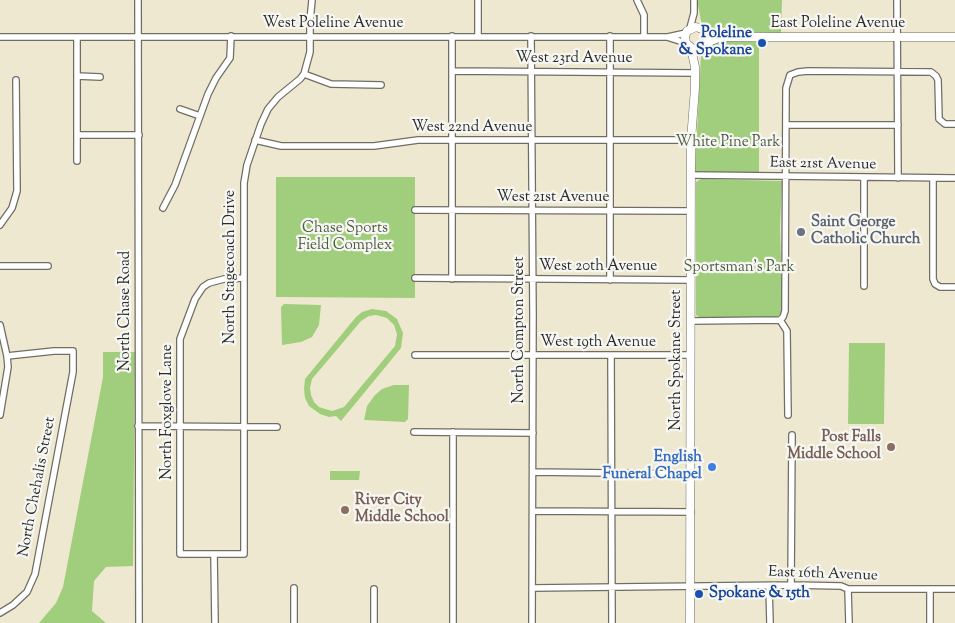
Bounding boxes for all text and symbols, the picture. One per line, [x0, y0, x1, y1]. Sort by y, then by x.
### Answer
street label: West Poleline Avenue [263, 15, 403, 33]
street label: East Poleline Avenue [771, 15, 905, 33]
place label: Poleline & Spokane [678, 25, 752, 60]
marker: Poleline & Spokane [756, 37, 768, 49]
street label: West 23rd Avenue [516, 50, 632, 68]
street label: West 22nd Avenue [412, 119, 532, 137]
park label: White Pine Park [675, 134, 781, 152]
street label: East 21st Avenue [770, 155, 876, 175]
street label: West 21st Avenue [497, 189, 609, 207]
street label: North Stagecoach Drive [222, 190, 240, 344]
place label: Saint George Catholic Church [811, 214, 920, 249]
park label: Chase Sports Field Complex [298, 220, 392, 255]
marker: Saint George Catholic Church [795, 226, 807, 238]
street label: North Chase Road [117, 251, 135, 371]
street label: North Compton Street [511, 256, 529, 404]
street label: West 20th Avenue [539, 258, 657, 276]
park label: Sportsman's Park [683, 259, 795, 277]
street label: North Spokane Street [668, 290, 686, 430]
street label: West 19th Avenue [540, 334, 656, 352]
street label: North Foxglove Lane [159, 344, 177, 480]
street label: North Chehalis Street [16, 415, 60, 559]
place label: Post Falls Middle School [787, 429, 881, 464]
marker: Post Falls Middle School [885, 441, 897, 453]
place label: English Funeral Chapel [603, 449, 702, 484]
marker: English Funeral Chapel [706, 461, 718, 473]
place label: River City Middle School [355, 492, 449, 527]
marker: River City Middle School [339, 504, 351, 516]
street label: East 16th Avenue [768, 564, 878, 586]
place label: Spokane & 15th [709, 585, 810, 603]
marker: Spokane & 15th [693, 588, 705, 600]

